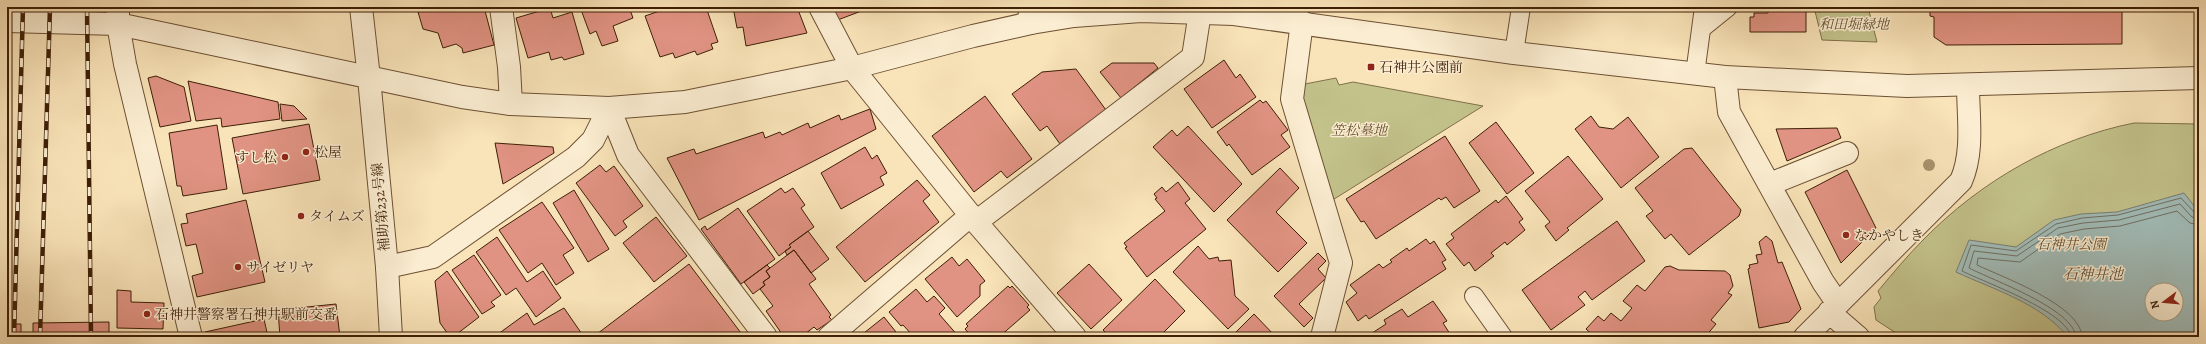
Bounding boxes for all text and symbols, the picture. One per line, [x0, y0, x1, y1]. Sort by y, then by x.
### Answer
park label: 和田堀緑地 [1819, 15, 1891, 34]
place label: 石神井公園前 [1379, 58, 1463, 77]
marker: 石神井公園前 [1366, 62, 1376, 72]
park label: 笠松墓地 [1331, 121, 1389, 140]
place label: 松屋 [314, 143, 342, 162]
marker: 松屋 [301, 147, 311, 157]
place label: すし松 [235, 148, 277, 167]
marker: すし松 [280, 152, 290, 162]
street label: 補助第232号線 [368, 162, 394, 252]
place label: タイムズ [309, 207, 365, 226]
marker: タイムズ [296, 211, 306, 221]
place label: なかやしき [1854, 226, 1924, 245]
marker: なかやしき [1841, 230, 1851, 240]
park label: 石神井公園 [2036, 235, 2108, 254]
place label: サイゼリヤ [246, 258, 314, 277]
marker: サイゼリヤ [233, 262, 243, 272]
water label: 石神井池 [2063, 264, 2125, 284]
north arrow [2144, 282, 2184, 322]
text: N [2147, 299, 2163, 311]
place label: 石神井警察署石神井駅前交番 [155, 305, 337, 324]
marker: 石神井警察署石神井駅前交番 [142, 309, 152, 319]

